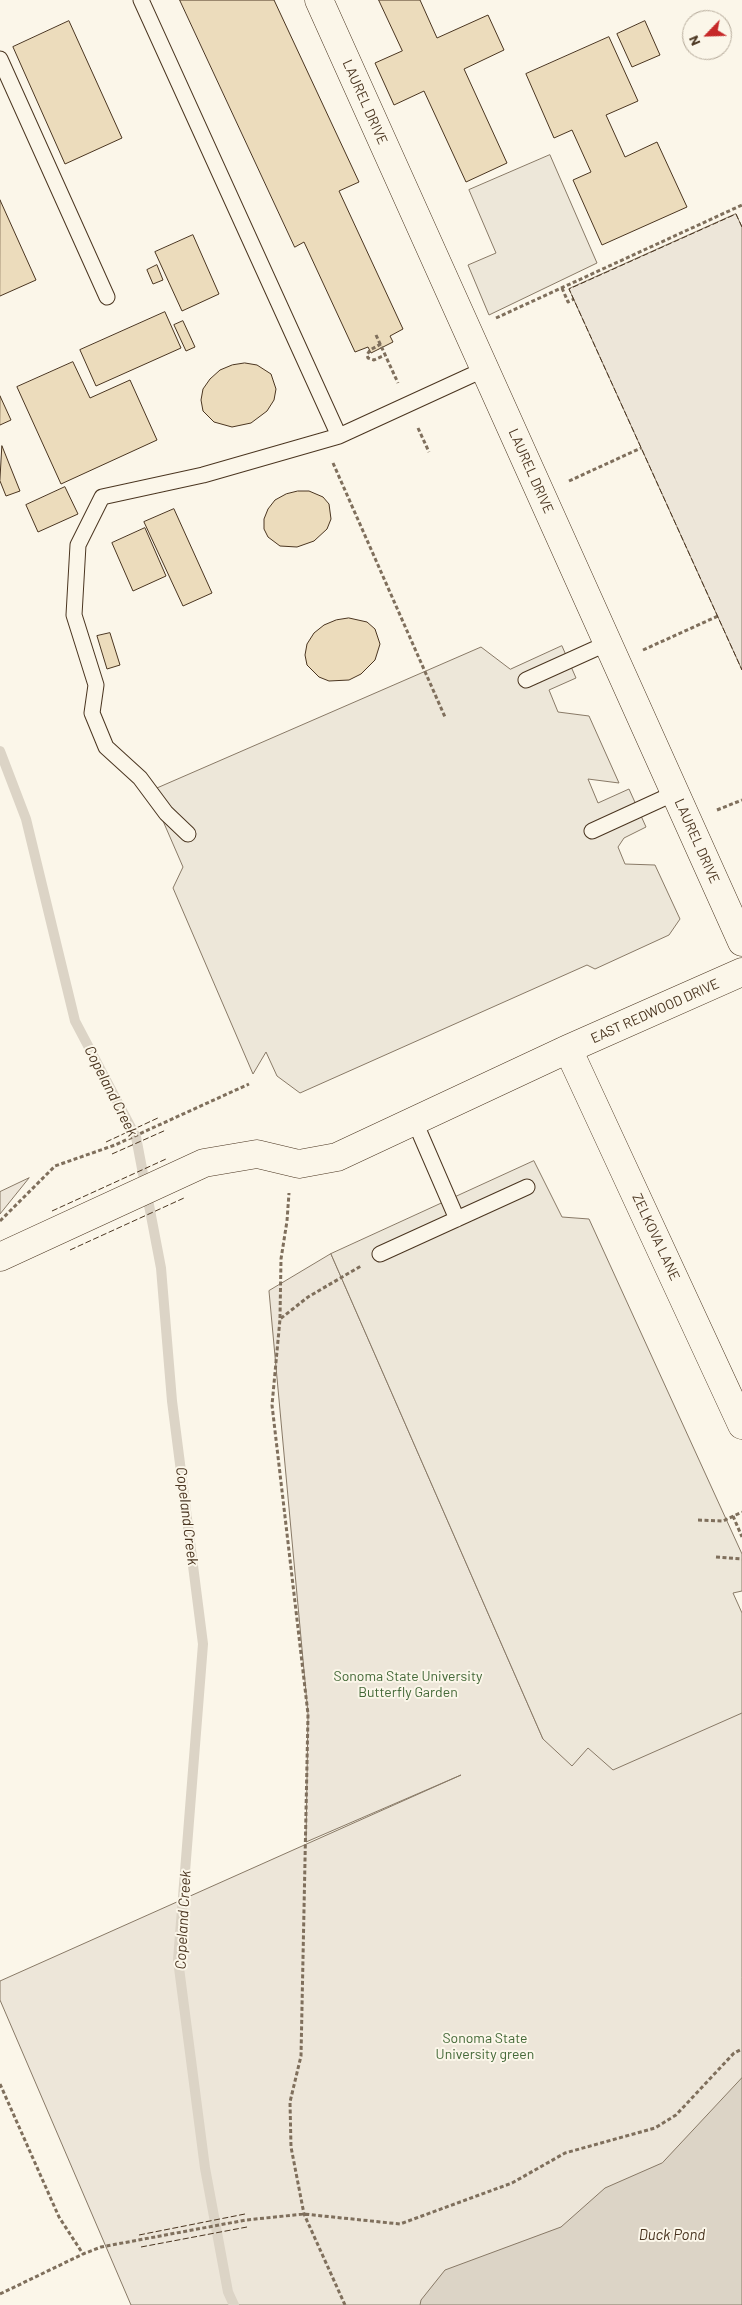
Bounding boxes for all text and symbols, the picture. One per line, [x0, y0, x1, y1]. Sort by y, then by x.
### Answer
north arrow [682, 10, 732, 60]
text: N [684, 33, 703, 49]
street label: LAUREL DRIVE [339, 57, 391, 147]
street label: LAUREL DRIVE [505, 426, 557, 516]
street label: LAUREL DRIVE [671, 796, 723, 886]
street label: EAST REDWOOD DRIVE [588, 975, 722, 1047]
water label: Copeland Creek [80, 1043, 142, 1139]
street label: ZELKOVA LANE [628, 1191, 684, 1283]
water label: Copeland Creek [172, 1466, 202, 1566]
park label: Sonoma State University Butterfly Garden [334, 1668, 482, 1700]
water label: Copeland Creek [171, 1870, 195, 1970]
park label: Sonoma State University green [436, 2030, 534, 2062]
water label: Duck Pond [639, 2226, 705, 2244]

